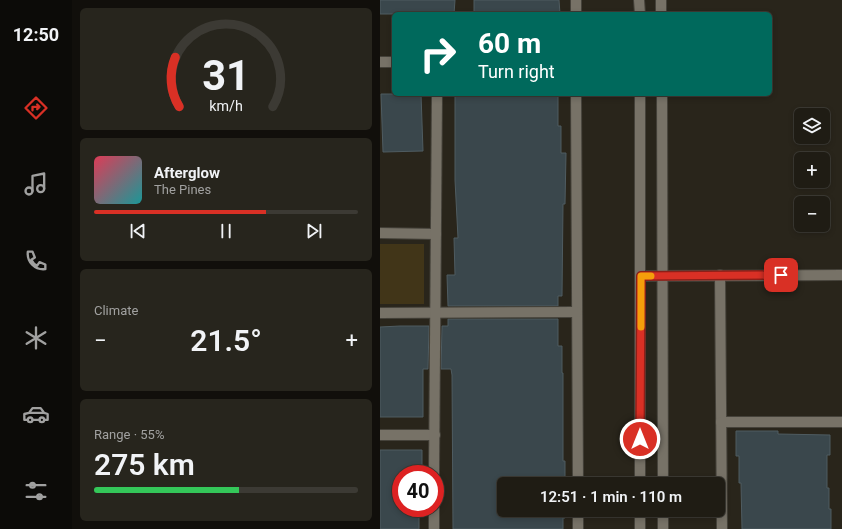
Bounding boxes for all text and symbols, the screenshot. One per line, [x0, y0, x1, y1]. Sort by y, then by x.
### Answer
text: 12:50 [13, 24, 59, 45]
text: 60 m [478, 27, 541, 60]
icon: right [412, 28, 464, 80]
text: 31 [202, 51, 250, 100]
text: Turn right [478, 61, 555, 82]
icon: directions [22, 94, 50, 122]
text: km/h [209, 98, 243, 114]
map controls [794, 108, 830, 232]
button: layers [794, 108, 830, 144]
button: + [794, 152, 830, 188]
text: Afterglow [154, 164, 220, 182]
icon: music [22, 170, 50, 198]
text: The Pines [154, 182, 211, 197]
button: − [794, 196, 830, 232]
icon: previous [127, 220, 149, 242]
icon: pause [215, 220, 237, 242]
icon: next [303, 220, 325, 242]
icon: phone [22, 247, 50, 275]
pin [764, 258, 798, 292]
icon: arrive [770, 264, 792, 286]
text: Climate [94, 303, 138, 318]
text: 21.5° [190, 323, 262, 358]
icon: climate [22, 324, 50, 352]
text: − [94, 328, 107, 353]
text: + [346, 328, 358, 353]
icon: car [22, 400, 50, 428]
position arrow [619, 418, 661, 460]
text: Range · 55% [94, 427, 164, 442]
text: 275 km [94, 447, 195, 482]
speed limit sign: 40 [392, 465, 444, 517]
icon: filters [22, 477, 50, 505]
text: 12:51 · 1 min · 110 m [540, 488, 682, 506]

